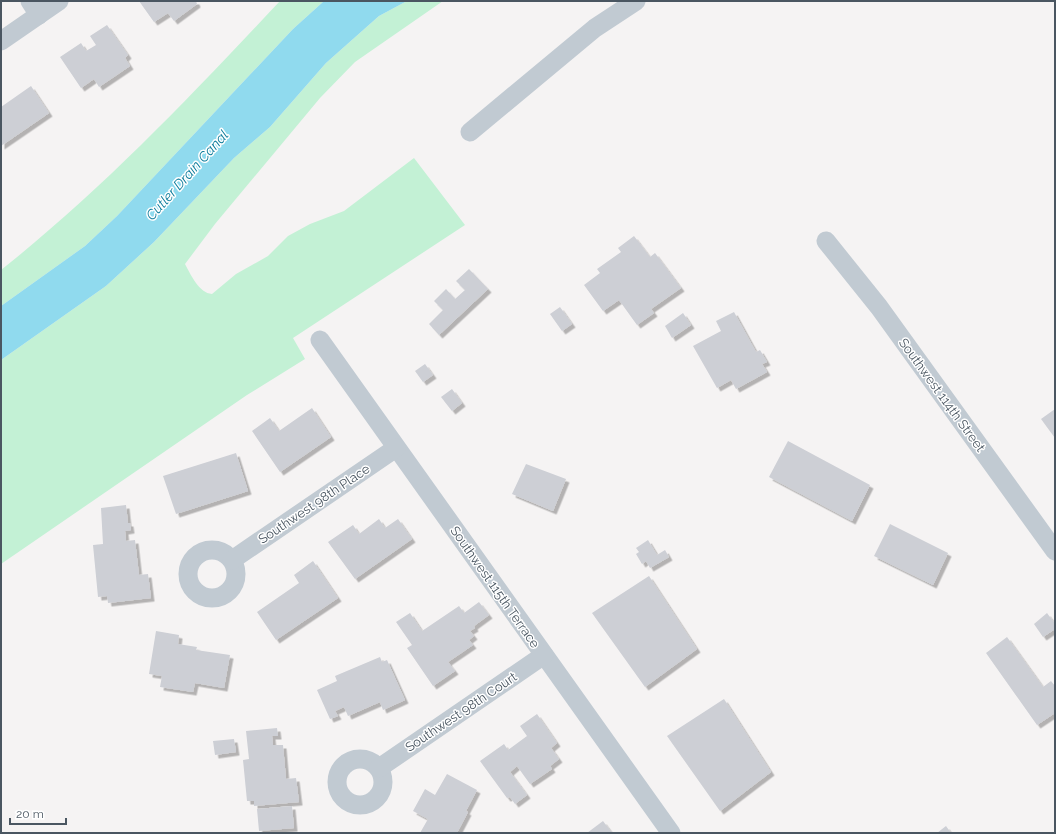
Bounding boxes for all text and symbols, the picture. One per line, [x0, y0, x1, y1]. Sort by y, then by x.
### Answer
water label: Cutler Drain Canal [143, 127, 232, 223]
street label: Southwest 114th Street [896, 335, 989, 455]
street label: Southwest 98th Place [255, 461, 373, 547]
street label: Southwest 115th Terrace [447, 523, 543, 651]
street label: Southwest 98th Court [403, 669, 520, 755]
scale bar [10, 800, 66, 826]
text: 20 m [16, 807, 44, 821]

